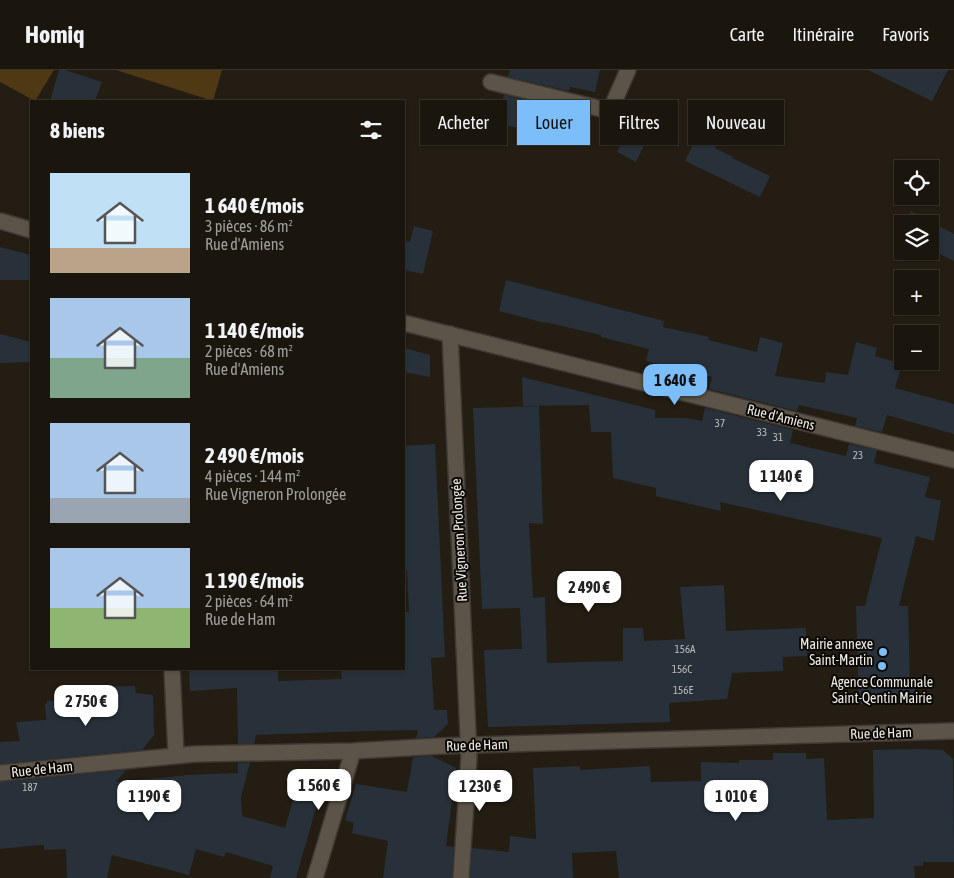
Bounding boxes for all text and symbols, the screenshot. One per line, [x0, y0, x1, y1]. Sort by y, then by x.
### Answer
text: Homiq [25, 21, 84, 48]
text: Carte [730, 24, 764, 45]
text: Itinéraire [792, 24, 854, 45]
text: Favoris [882, 24, 929, 45]
chip: Acheter [420, 100, 507, 145]
chip: Louer [517, 100, 590, 145]
chip: Filtres [600, 100, 678, 145]
chip: Nouveau [688, 100, 784, 145]
icon: filters [357, 116, 385, 144]
text: 8 biens [50, 118, 105, 142]
map controls [894, 160, 939, 370]
button: locate [894, 160, 939, 205]
icon: home [90, 193, 150, 253]
text: 1 640 €/mois [205, 193, 304, 217]
button: layers [894, 215, 939, 260]
text: 3 pièces · 86 m² [205, 217, 293, 235]
text: Rue d'Amiens [205, 235, 284, 253]
button: + [894, 270, 939, 315]
icon: home [90, 318, 150, 378]
text: 1 140 €/mois [205, 318, 304, 342]
button: − [894, 325, 939, 370]
text: 2 pièces · 68 m² [205, 342, 293, 360]
text: Rue d'Amiens [205, 360, 284, 378]
pin: 1 640 € [629, 364, 721, 406]
text: 1 640 € [654, 371, 696, 389]
street label: Rue d'Amiens [745, 401, 817, 433]
house number: 37 [715, 417, 725, 429]
house number: 33 [757, 426, 767, 438]
house number: 31 [773, 431, 783, 443]
icon: home [90, 443, 150, 503]
text: 2 490 €/mois [205, 443, 304, 467]
house number: 23 [853, 449, 863, 461]
pin: 1 140 € [735, 460, 827, 502]
text: 4 pièces · 144 m² [205, 467, 301, 485]
text: 1 140 € [760, 467, 802, 485]
street label: Rue Vigneron Prolongée [448, 478, 470, 602]
text: Rue Vigneron Prolongée [205, 485, 346, 503]
icon: home [90, 568, 150, 628]
text: 1 190 €/mois [205, 568, 304, 592]
pin: 2 490 € [543, 570, 635, 613]
text: 2 490 € [568, 578, 610, 596]
text: 2 pièces · 64 m² [205, 592, 293, 610]
text: Rue de Ham [205, 610, 275, 628]
place label: Mairie annexe Saint-Martin [800, 636, 873, 668]
house number: 156A [675, 643, 696, 655]
marker: Mairie annexe Saint-Martin [877, 646, 889, 658]
marker: Agence Communale Saint-Qentin Mairie [876, 660, 888, 672]
house number: 156C [672, 663, 692, 675]
place label: Agence Communale Saint-Qentin Mairie [831, 674, 933, 706]
pin: 2 750 € [40, 684, 132, 727]
house number: 156E [673, 684, 693, 696]
text: 2 750 € [65, 692, 107, 710]
street label: Rue de Ham [850, 724, 912, 742]
street label: Rue de Ham [446, 736, 508, 754]
street label: Rue de Ham [10, 758, 74, 780]
pin: 1 560 € [273, 768, 365, 811]
pin: 1 230 € [434, 770, 526, 812]
text: 1 560 € [298, 776, 340, 794]
text: 1 230 € [459, 777, 501, 795]
pin: 1 190 € [103, 780, 195, 822]
pin: 1 010 € [690, 780, 782, 822]
house number: 187 [22, 781, 38, 793]
text: 1 190 € [128, 787, 170, 805]
text: 1 010 € [715, 787, 757, 805]

